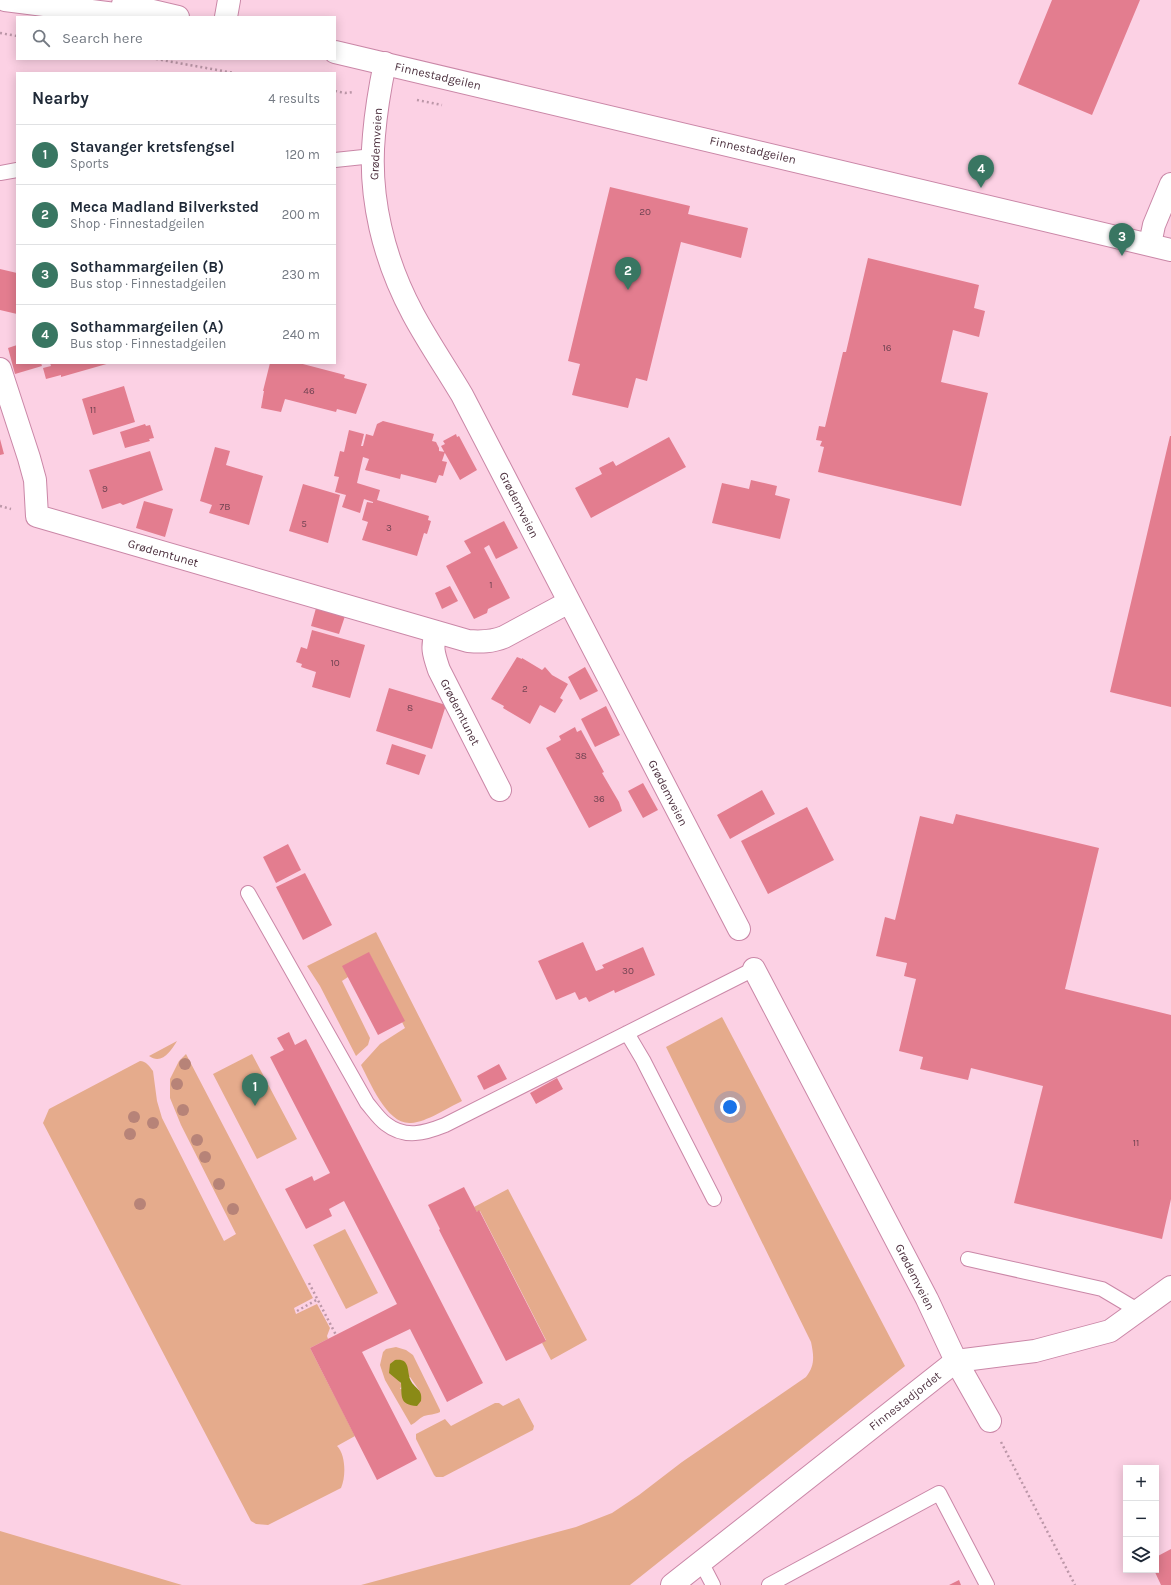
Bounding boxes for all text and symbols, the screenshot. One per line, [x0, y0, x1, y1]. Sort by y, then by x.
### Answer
search box [16, 16, 336, 60]
icon: search [30, 27, 52, 49]
text: Search here [62, 29, 143, 47]
street label: Finnestadgeilen [393, 59, 483, 93]
text: Nearby [32, 88, 89, 108]
text: 4 results [268, 91, 320, 106]
street label: Grødemveien [367, 108, 385, 180]
street label: Finnestadgeilen [708, 133, 798, 167]
text: Stavanger kretsfengsel [70, 138, 235, 156]
text: 1 [43, 147, 47, 162]
text: 120 m [285, 147, 320, 162]
pin: 4 [968, 155, 994, 188]
text: Sports [70, 156, 109, 171]
text: Meca Madland Bilverksted [70, 198, 259, 216]
house number: 20 [639, 206, 651, 218]
text: 2 [41, 207, 49, 222]
text: 200 m [282, 207, 320, 222]
text: Shop · Finnestadgeilen [70, 216, 205, 231]
pin: 3 [1109, 223, 1135, 256]
pin: 2 [615, 257, 641, 290]
text: Sothammargeilen (B) [70, 258, 224, 276]
text: 3 [41, 267, 49, 282]
text: 230 m [282, 267, 320, 282]
text: Bus stop · Finnestadgeilen [70, 276, 226, 291]
text: Sothammargeilen (A) [70, 318, 224, 336]
text: 4 [41, 327, 49, 342]
text: 240 m [282, 327, 320, 342]
text: Bus stop · Finnestadgeilen [70, 336, 226, 351]
house number: 16 [882, 342, 892, 354]
house number: 46 [303, 385, 315, 397]
house number: 11 [90, 404, 96, 416]
street label: Grødemveien [496, 470, 542, 540]
house number: 9 [102, 483, 108, 495]
house number: 7B [220, 501, 230, 513]
house number: 5 [301, 518, 307, 530]
house number: 3 [386, 522, 392, 534]
street label: Grødemtunet [126, 536, 200, 570]
house number: 1 [489, 579, 493, 591]
house number: 10 [330, 657, 340, 669]
street label: Grødemtunet [437, 676, 483, 748]
house number: 2 [522, 683, 528, 695]
house number: 8 [407, 702, 413, 714]
house number: 38 [575, 750, 587, 762]
street label: Grødemveien [645, 758, 691, 828]
house number: 36 [593, 793, 605, 805]
house number: 30 [622, 965, 634, 977]
pin: 1 [242, 1073, 268, 1106]
your location [720, 1097, 740, 1117]
house number: 11 [1133, 1137, 1139, 1149]
street label: Grødemveien [892, 1242, 938, 1312]
street label: Finnestadjordet [866, 1368, 944, 1433]
map controls [1123, 1465, 1159, 1573]
button: + [1123, 1465, 1159, 1501]
button: − [1123, 1501, 1159, 1537]
button: layers [1123, 1537, 1159, 1573]

